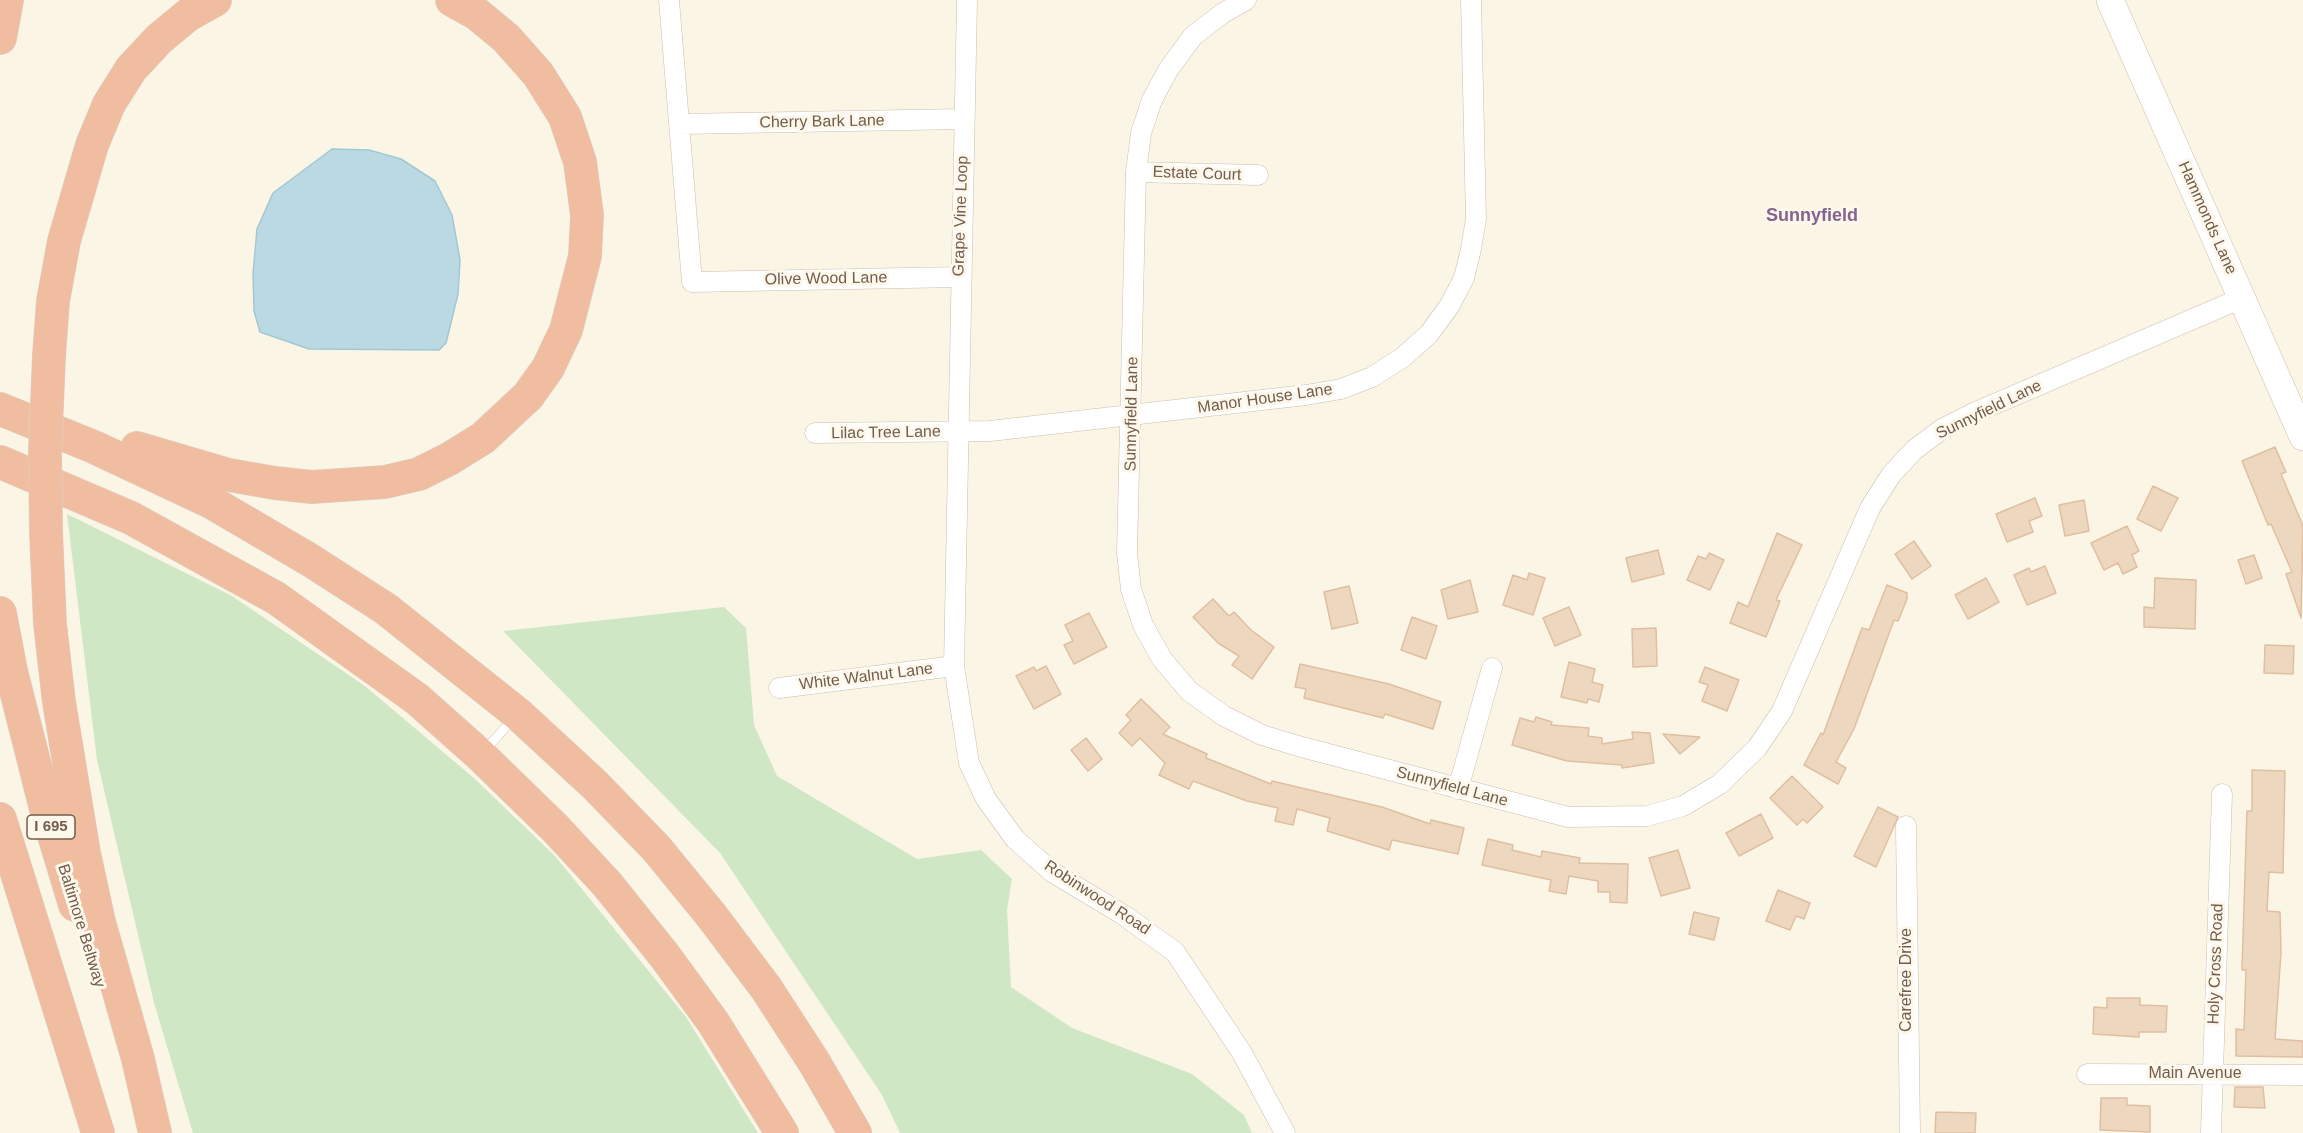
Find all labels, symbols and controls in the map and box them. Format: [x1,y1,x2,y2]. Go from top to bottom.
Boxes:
street label: Cherry Bark Lane [759,111,885,133]
street label: Grape Vine Loop [949,155,973,277]
street label: Hammonds Lane [2173,158,2241,278]
street label: Estate Court [1152,163,1242,185]
district label: Sunnyfield [1766,205,1858,227]
street label: Olive Wood Lane [765,268,887,290]
street label: Sunnyfield Lane [1121,356,1143,472]
street label: Sunnyfield Lane [1933,376,2045,444]
street label: Manor House Lane [1196,380,1334,418]
street label: Lilac Tree Lane [831,422,941,444]
street label: White Walnut Lane [798,659,934,695]
street label: Sunnyfield Lane [1394,763,1510,811]
road number: I 695 [27,815,75,839]
street label: Robinwood Road [1040,857,1154,939]
street label: Baltimore Beltway [53,862,109,990]
street label: Holy Cross Road [2204,903,2228,1025]
street label: Carefree Drive [1897,928,1917,1032]
street label: Main Avenue [2148,1064,2242,1084]

